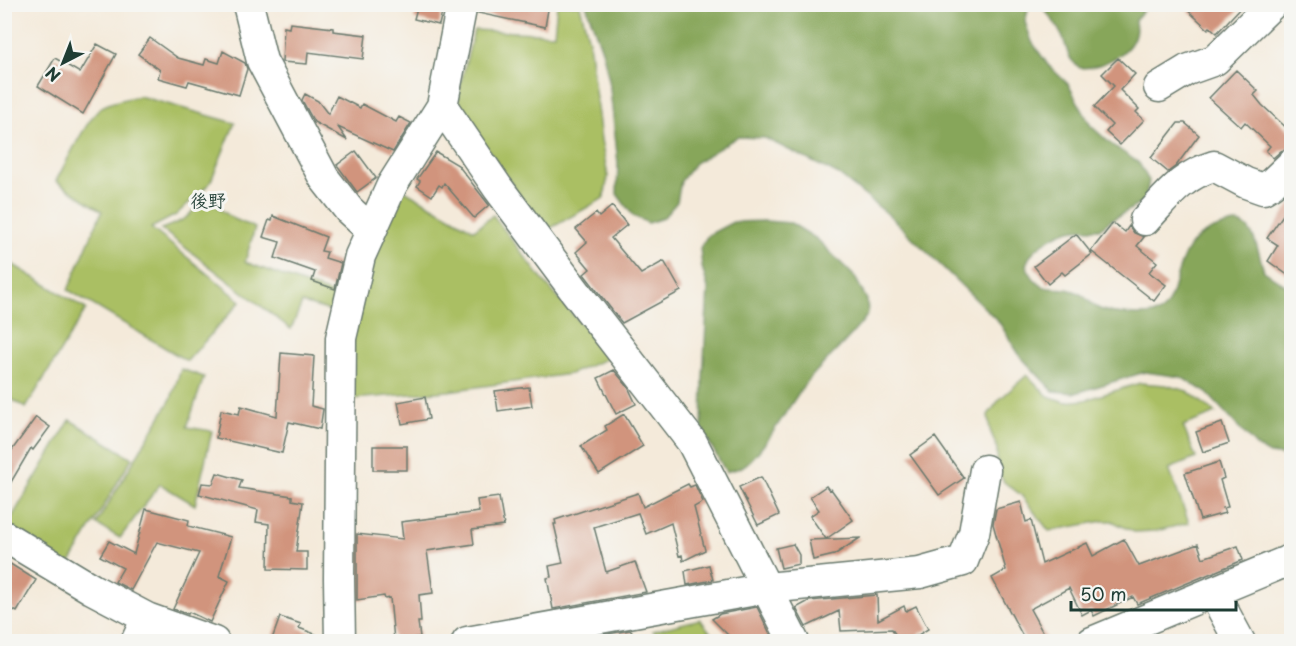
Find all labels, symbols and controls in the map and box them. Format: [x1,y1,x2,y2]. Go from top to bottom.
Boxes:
north arrow [33,33,93,93]
text: N [40,62,65,88]
district label: 後野 [190,186,226,213]
scale bar [1071,574,1236,612]
text: 50 m [1080,580,1127,607]

